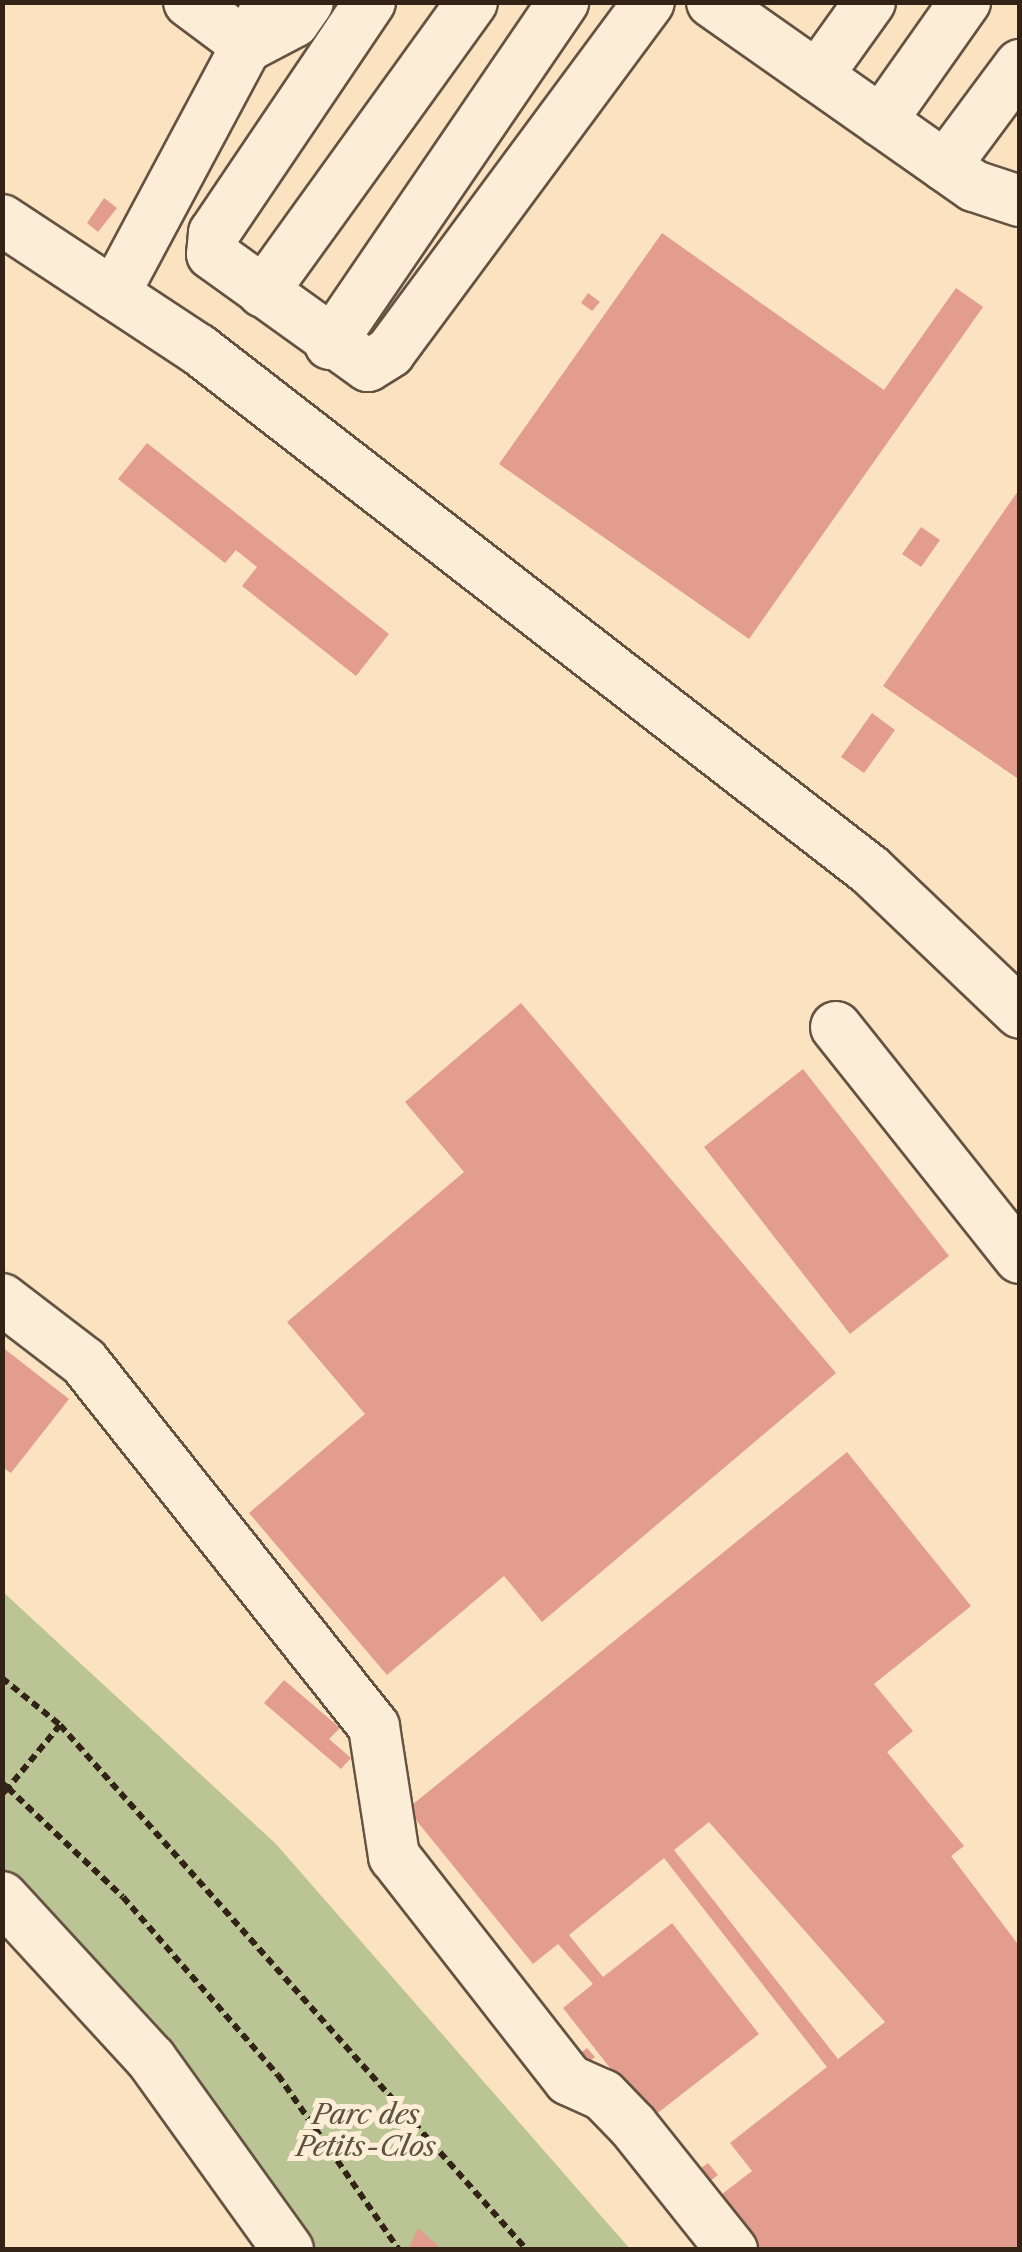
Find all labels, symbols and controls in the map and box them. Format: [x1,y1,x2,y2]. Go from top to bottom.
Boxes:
park label: Parc des Petits-Clos [296,2097,436,2163]

